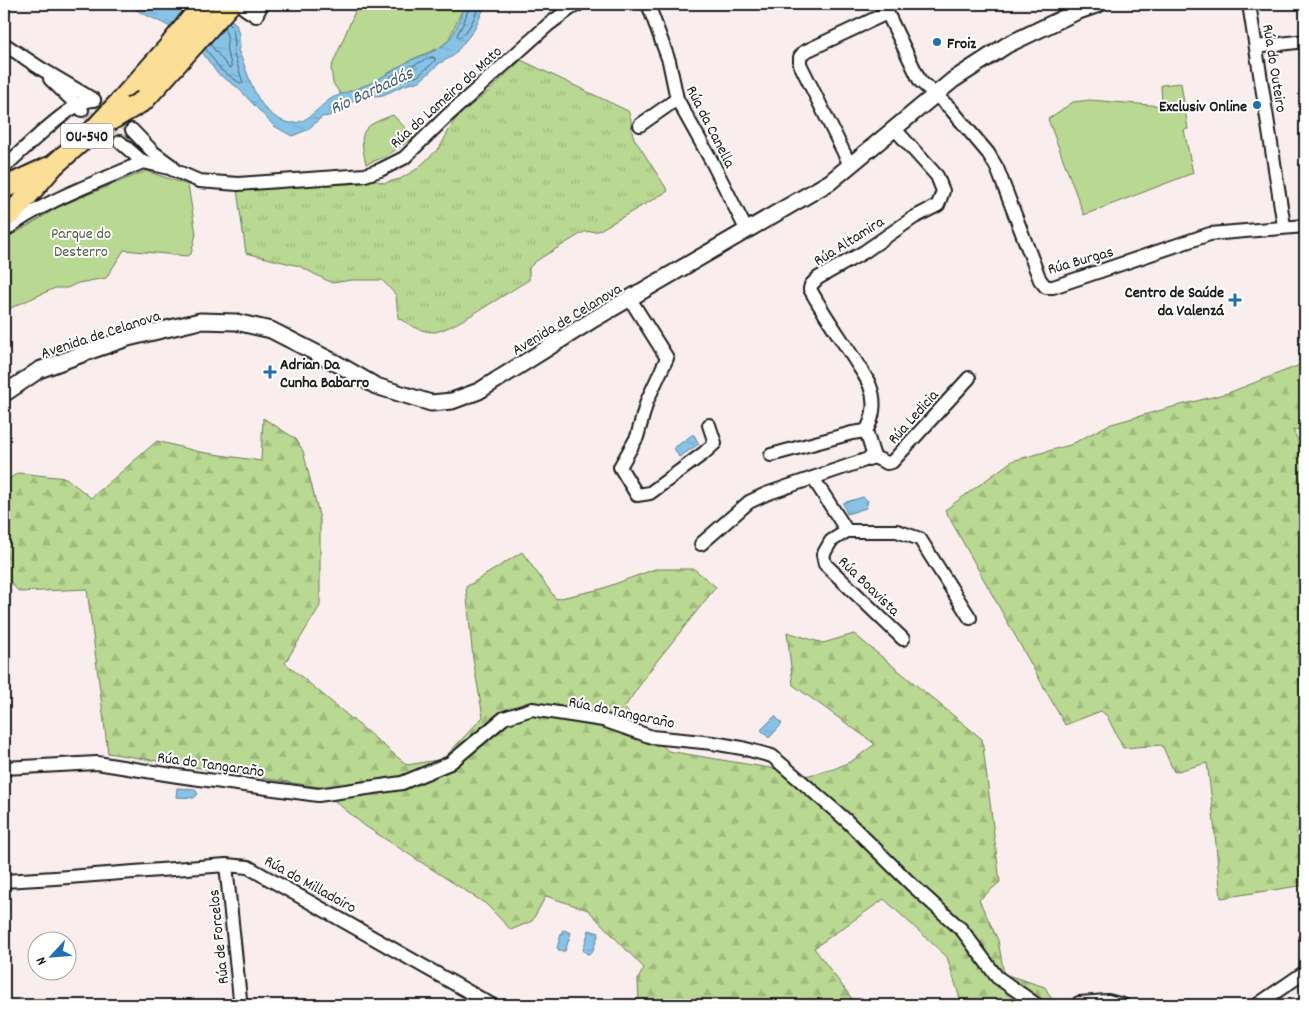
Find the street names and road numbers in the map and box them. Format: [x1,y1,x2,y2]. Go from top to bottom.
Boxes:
street label: Rúa do Outeiro [1255,23,1292,114]
street label: Rúa do Lameiro do Mato [385,41,508,155]
street label: Rúa da Canella [679,82,741,173]
road number: OU-540 [61,124,113,148]
street label: Rúa Altamira [810,211,889,273]
street label: Rúa Burgas [1045,241,1117,282]
street label: Avenida de Celanova [508,278,627,362]
street label: Avenida de Celanova [38,305,164,366]
street label: Rúa Ledicia [883,385,945,450]
street label: Rúa Boavista [832,551,905,622]
street label: Rúa do Tangaraño [566,691,677,736]
street label: Rúa do Tangaraño [156,747,266,784]
street label: Rúa do Milladoiro [260,850,360,920]
street label: Rúa de Forcelos [203,888,236,985]

